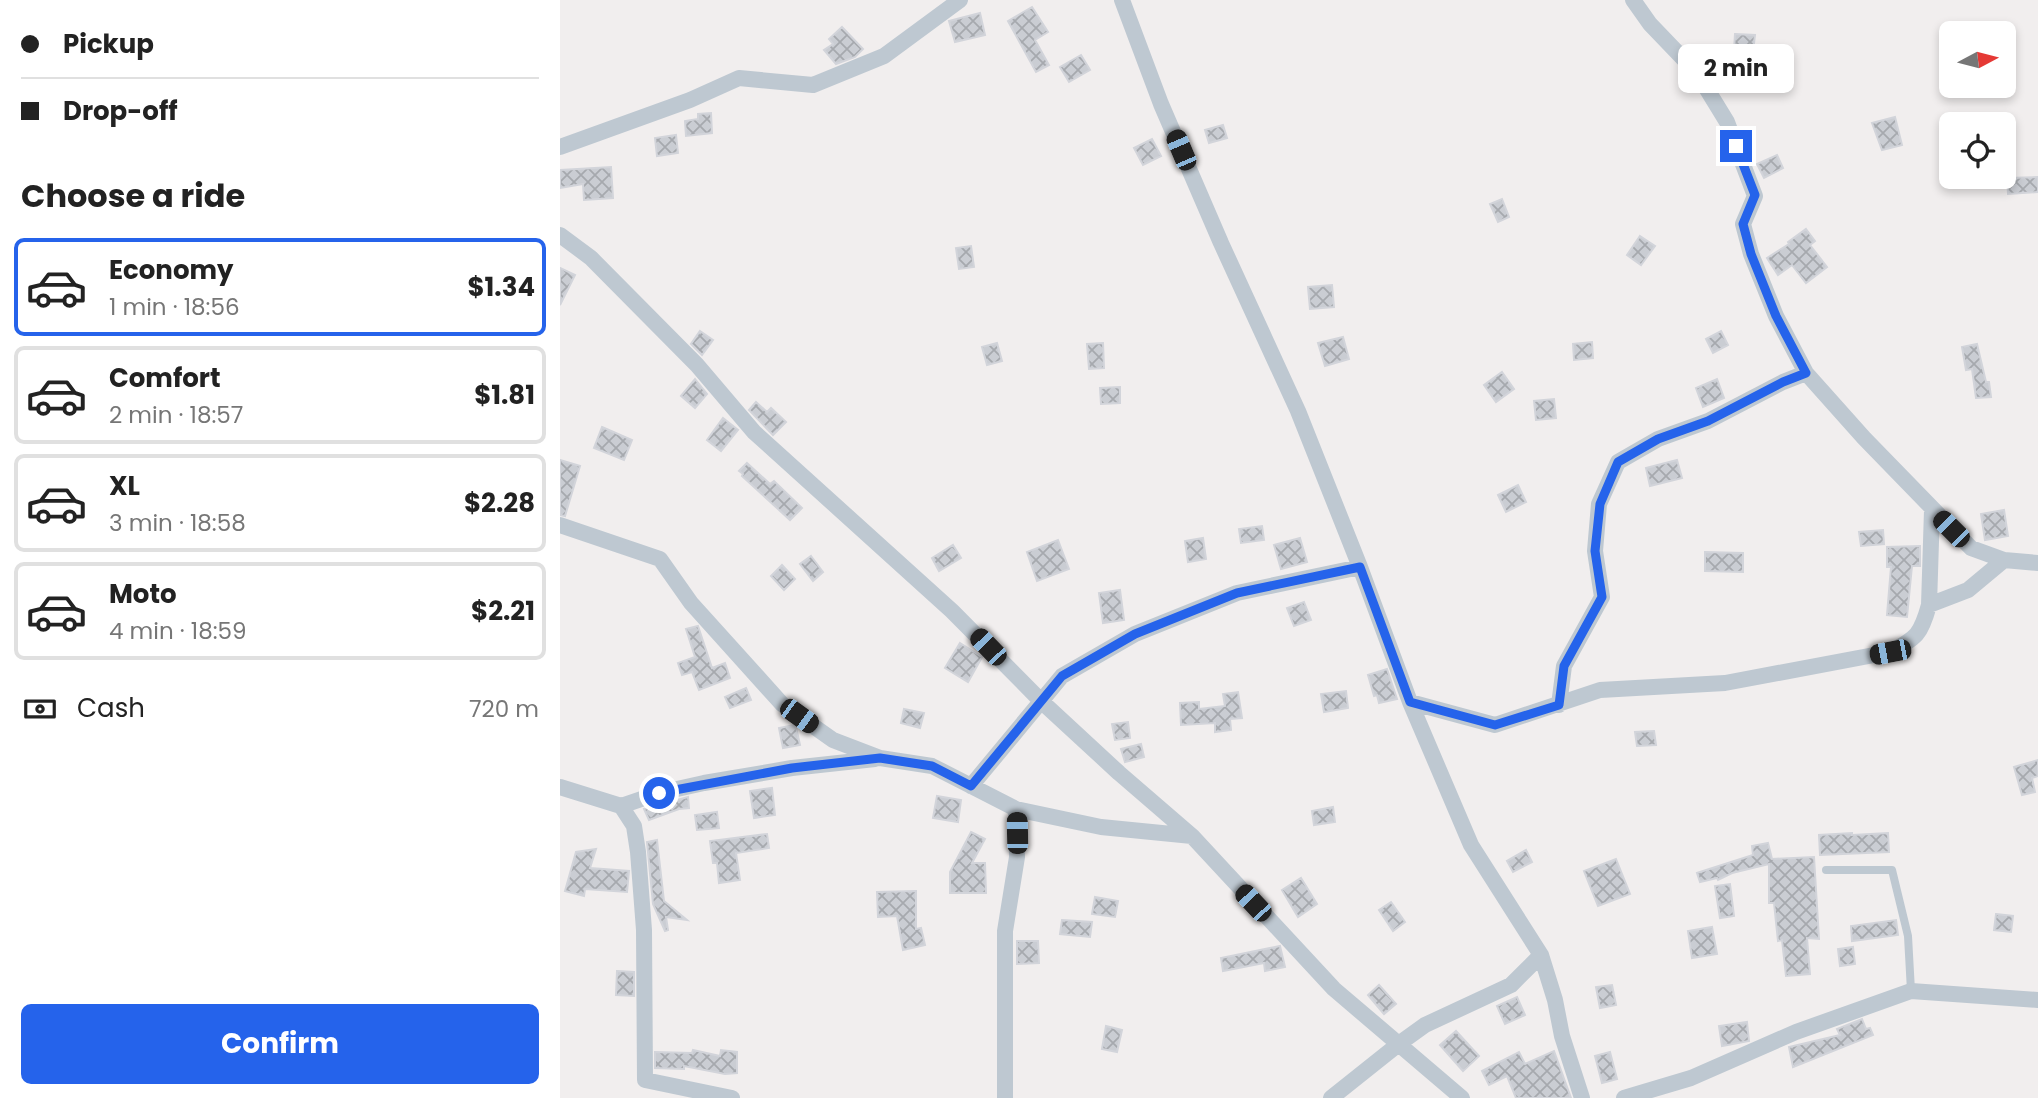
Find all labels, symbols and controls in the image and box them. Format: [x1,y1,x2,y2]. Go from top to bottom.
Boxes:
north arrow [1939,21,2016,98]
map controls [1939,21,2016,189]
text: Pickup [63,26,154,62]
callout: 2 min [1678,44,1794,94]
text: 2 min [1704,52,1768,84]
text: Drop-off [63,93,178,129]
button: locate [1939,112,2016,189]
car [1164,127,1199,173]
route end [1720,130,1752,162]
text: Choose a ride [21,173,245,218]
text: Economy [109,252,233,288]
icon: car [25,256,88,319]
text: $1.34 [467,269,535,305]
text: 1 min · 18:56 [109,291,240,323]
text: Comfort [109,360,221,396]
icon: car [25,364,88,427]
text: $1.81 [474,377,535,413]
text: 2 min · 18:57 [109,399,243,431]
text: XL [109,468,140,504]
icon: car [25,472,88,535]
text: $2.28 [464,485,535,521]
text: 3 min · 18:58 [109,507,246,539]
car [1929,507,1974,551]
text: Moto [109,576,177,612]
icon: car [25,580,88,643]
text: $2.21 [471,593,535,629]
text: 4 min · 18:59 [109,615,247,647]
car [966,625,1011,669]
car [1868,638,1913,666]
icon: cash [21,690,59,728]
text: Cash [77,690,145,726]
text: 720 m [469,693,539,725]
car [776,695,823,737]
route start [643,777,675,809]
car [1007,812,1028,854]
car [1231,880,1276,926]
button: Confirm [21,1004,539,1084]

